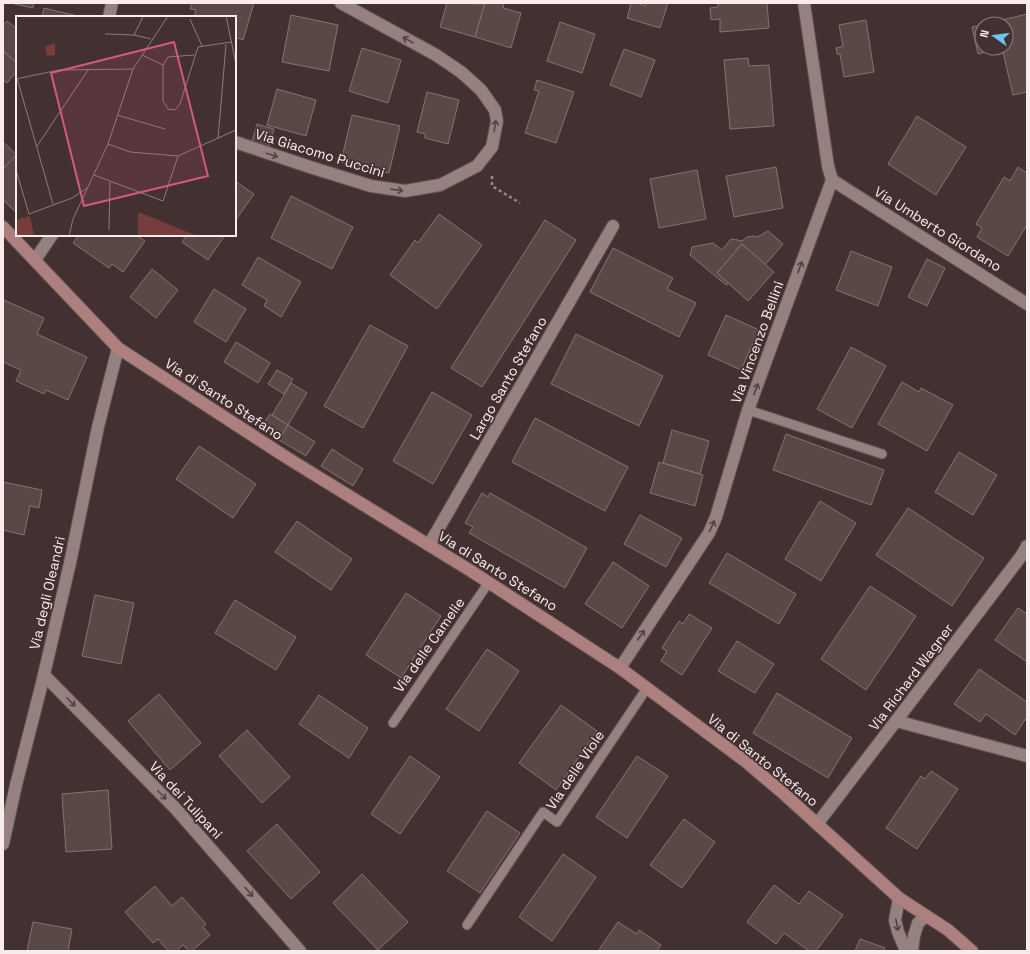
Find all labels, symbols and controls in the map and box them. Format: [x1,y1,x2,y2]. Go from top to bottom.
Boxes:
inset map [16,16,236,236]
north arrow [974,16,1014,56]
text: N [977,28,992,39]
one-way arrow [402,35,414,43]
one-way arrow [491,120,499,133]
street label: Via Giacomo Puccini [253,125,387,181]
one-way arrow [266,151,278,159]
street label: Via Umberto Giordano [871,182,1005,276]
one-way arrow [390,186,403,194]
one-way arrow [797,262,805,274]
street label: Via Vincenzo Bellini [727,279,787,405]
street label: Largo Santo Stefano [465,313,551,443]
street label: Via di Santo Stefano [161,354,287,444]
one-way arrow [753,383,760,396]
one-way arrow [709,521,716,533]
street label: Via di Santo Stefano [435,527,561,615]
street label: Via degli Oleandri [25,534,69,652]
street label: Via delle Camelie [389,594,469,696]
street label: Via Richard Wagner [865,620,957,734]
one-way arrow [637,630,645,641]
one-way arrow [66,698,76,707]
street label: Via di Santo Stefano [704,710,822,810]
street label: Via delle Viole [542,727,608,813]
street label: Via dei Tulipani [146,758,226,842]
one-way arrow [157,790,167,800]
one-way arrow [244,887,253,898]
one-way arrow [893,918,901,931]

